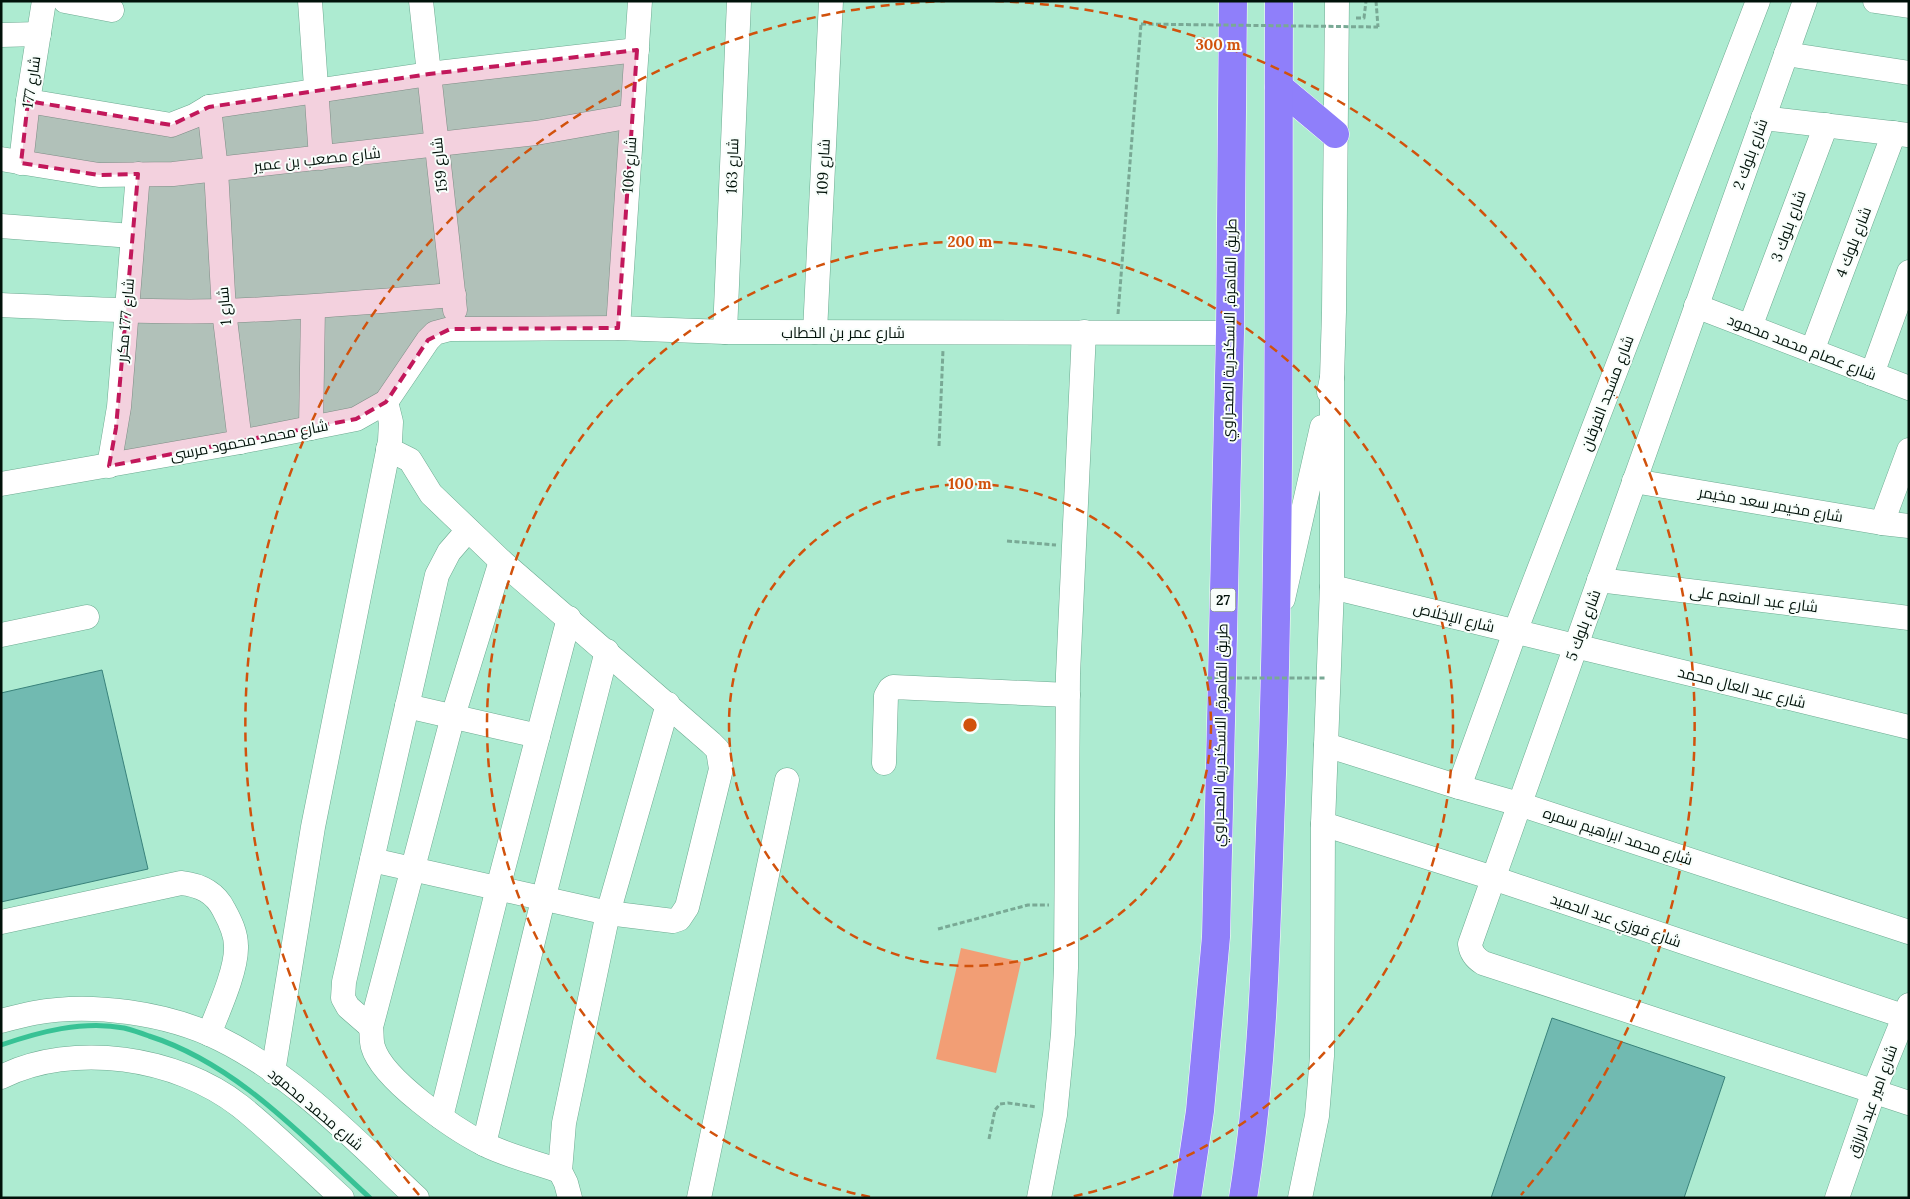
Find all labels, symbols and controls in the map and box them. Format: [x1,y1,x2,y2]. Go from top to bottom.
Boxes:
text: 300 m [1195,35,1241,54]
street label: شارع 177 [18,55,46,110]
street label: شارع بلوك 2 [1728,116,1773,193]
street label: شارع 159 [427,136,453,194]
street label: شارع 106 [618,136,642,194]
street label: شارع 163 [722,138,744,194]
street label: شارع 109 [812,138,836,196]
street label: شارع مصعب بن عمير [252,143,382,177]
street label: شارع بلوك 3 [1766,188,1812,265]
street label: شارع بلوك 4 [1831,204,1877,281]
street label: طريق القاهرة, الاسكندرية الصحراوي [1218,218,1243,442]
text: 200 m [948,232,993,251]
street label: شارع 177 مكرر [112,277,140,364]
street label: شارع 1 [213,286,237,326]
street label: شارع عصام محمد محمود [1724,310,1879,386]
street label: شارع عمر بن الخطاب [781,323,905,344]
street label: شارع مسجد الفرقان [1576,333,1640,454]
street label: شارع محمد محمود مرسى [168,415,330,467]
text: 100 m [949,474,992,493]
street label: شارع مخيمر سعد مخيمر [1696,482,1845,528]
street label: شارع عبد المنعم على [1689,582,1819,618]
street label: شارع بلوك 5 [1561,587,1606,664]
road number: 27 [1210,588,1236,612]
street label: شارع الإخلاص [1411,598,1497,638]
street label: طريق القاهرة, الاسكندرية الصحراوي [1209,623,1234,847]
street label: شارع عبد العال محمد [1676,662,1808,714]
centre of rings [961,716,979,734]
street label: شارع محمد ابراهيم سمره [1540,803,1695,871]
street label: شارع فوزي عبد الحميد [1547,889,1684,954]
street label: شارع امير عبد الرازق [1843,1042,1903,1161]
street label: شارع محمد محمود [263,1064,367,1156]

